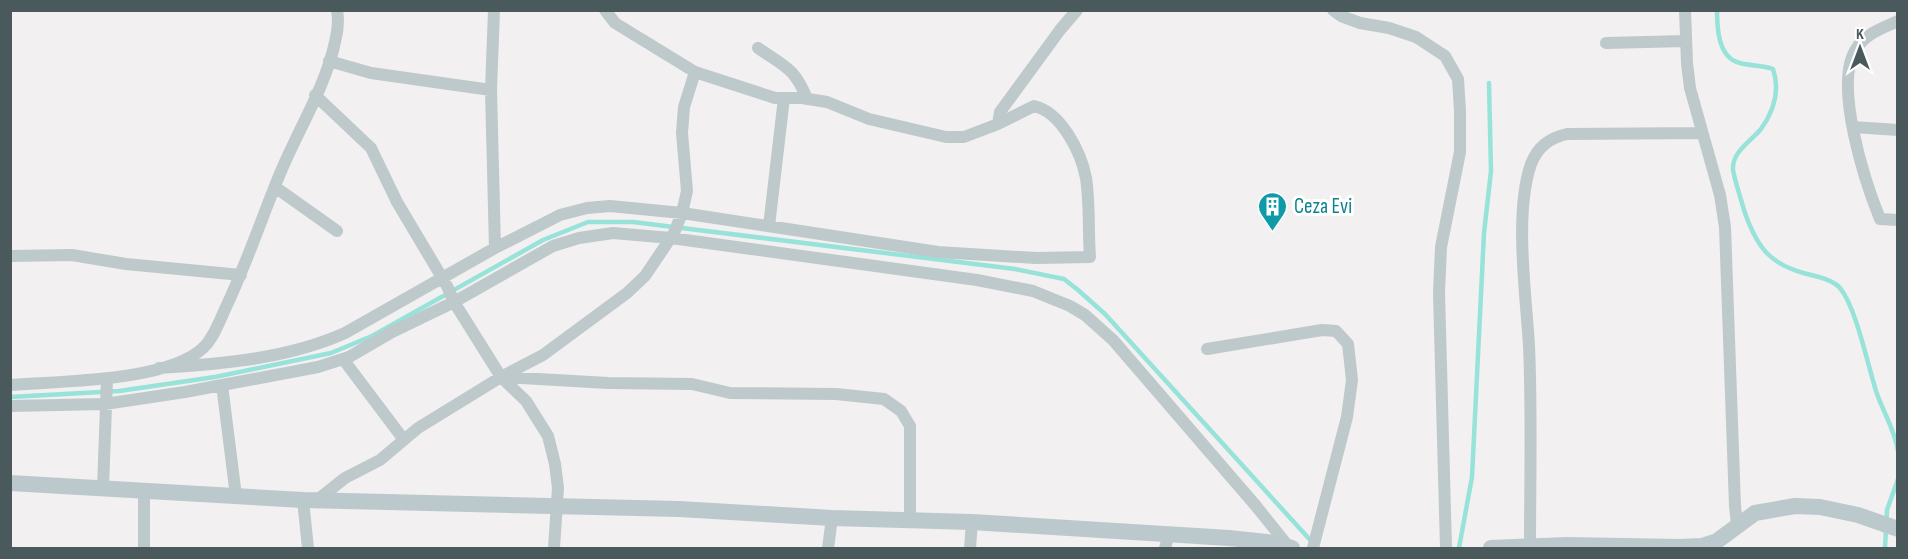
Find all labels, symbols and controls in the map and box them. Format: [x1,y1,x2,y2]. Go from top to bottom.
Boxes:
north arrow [1830,18,1890,78]
text: K [1856,25,1864,44]
building icon: Ceza Evi [1257,190,1289,232]
place label: Ceza Evi [1294,194,1352,219]

